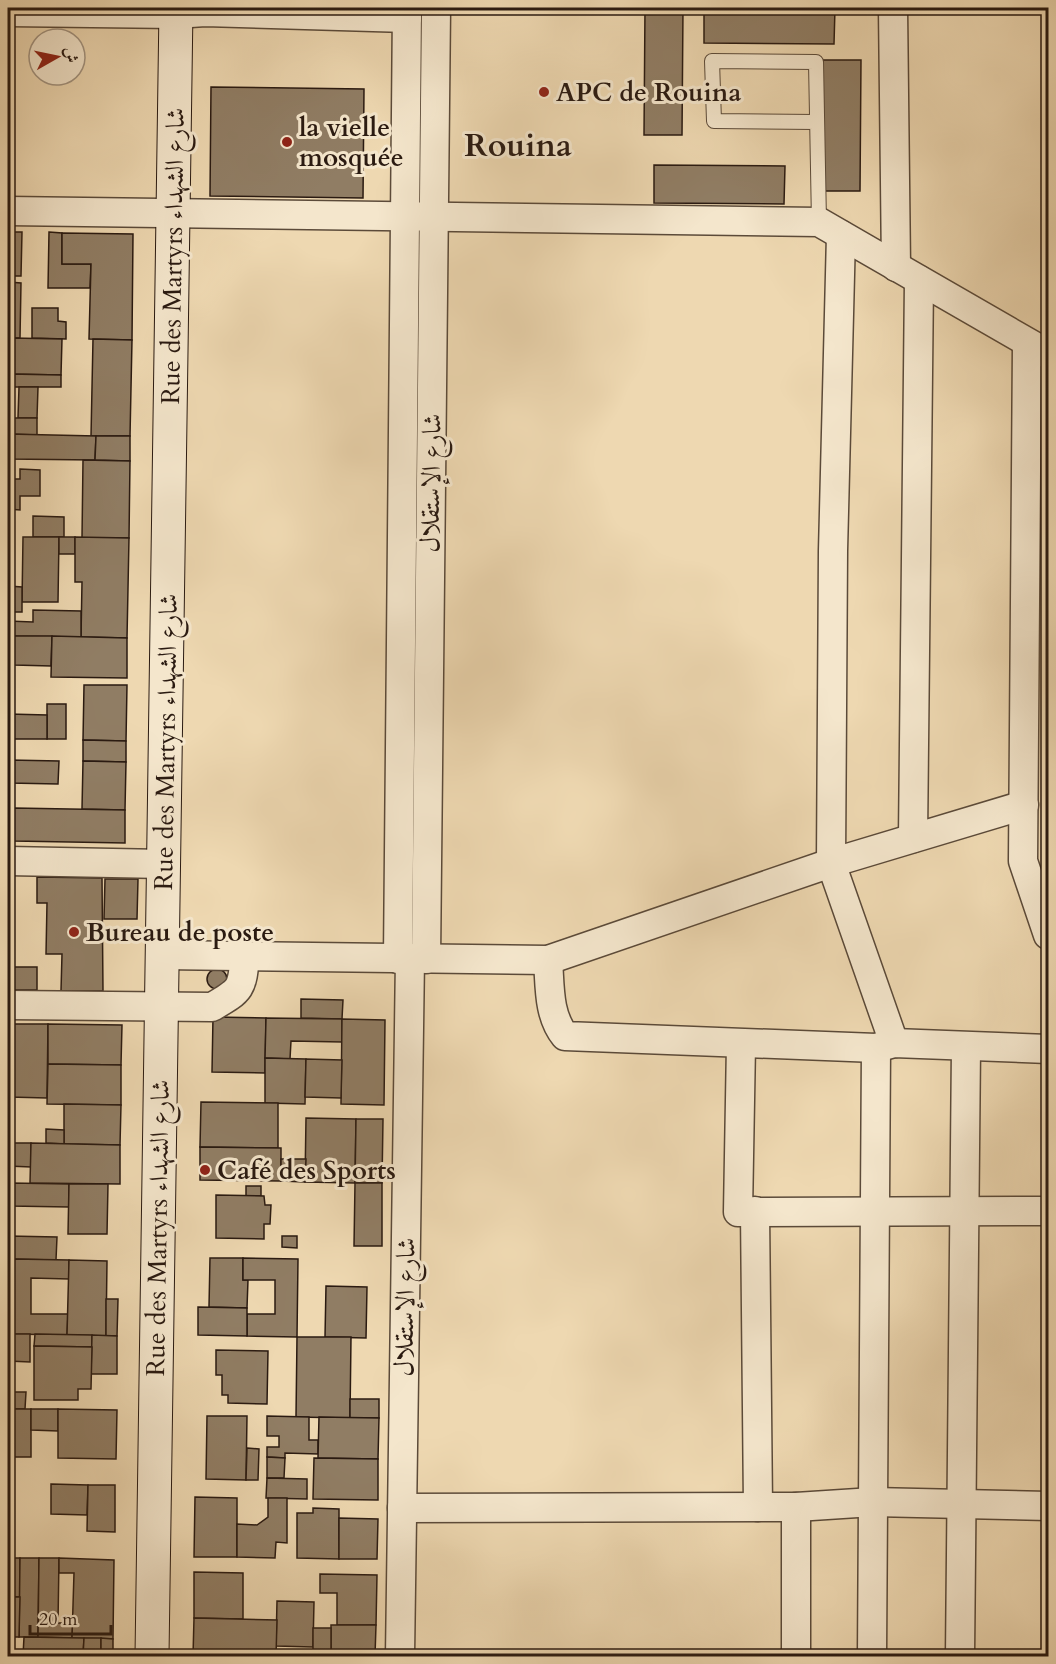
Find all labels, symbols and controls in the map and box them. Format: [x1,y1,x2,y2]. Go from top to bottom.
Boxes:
north arrow [27,27,87,87]
text: ش [59,45,83,64]
place label: APC de Rouina [556,75,741,110]
marker: APC de Rouina [537,85,551,99]
street label: Rue des Martyrs شارع الشهداء [153,107,197,405]
place label: la vielle mosquée [299,110,404,175]
district label: Rouina [464,124,572,168]
marker: la vielle mosquée [280,135,294,149]
street label: شارع الإستقلال [412,413,454,553]
street label: Rue des Martyrs شارع الشهداء [146,593,190,891]
place label: Bureau de poste [86,915,274,950]
marker: Bureau de poste [67,925,81,939]
street label: Rue des Martyrs شارع الشهداء [138,1079,182,1377]
place label: Café des Sports [217,1153,396,1188]
marker: Café des Sports [198,1163,212,1177]
street label: شارع الإستقلال [386,1237,428,1377]
scale bar [30,1598,111,1636]
text: 20 m [39,1607,78,1632]

